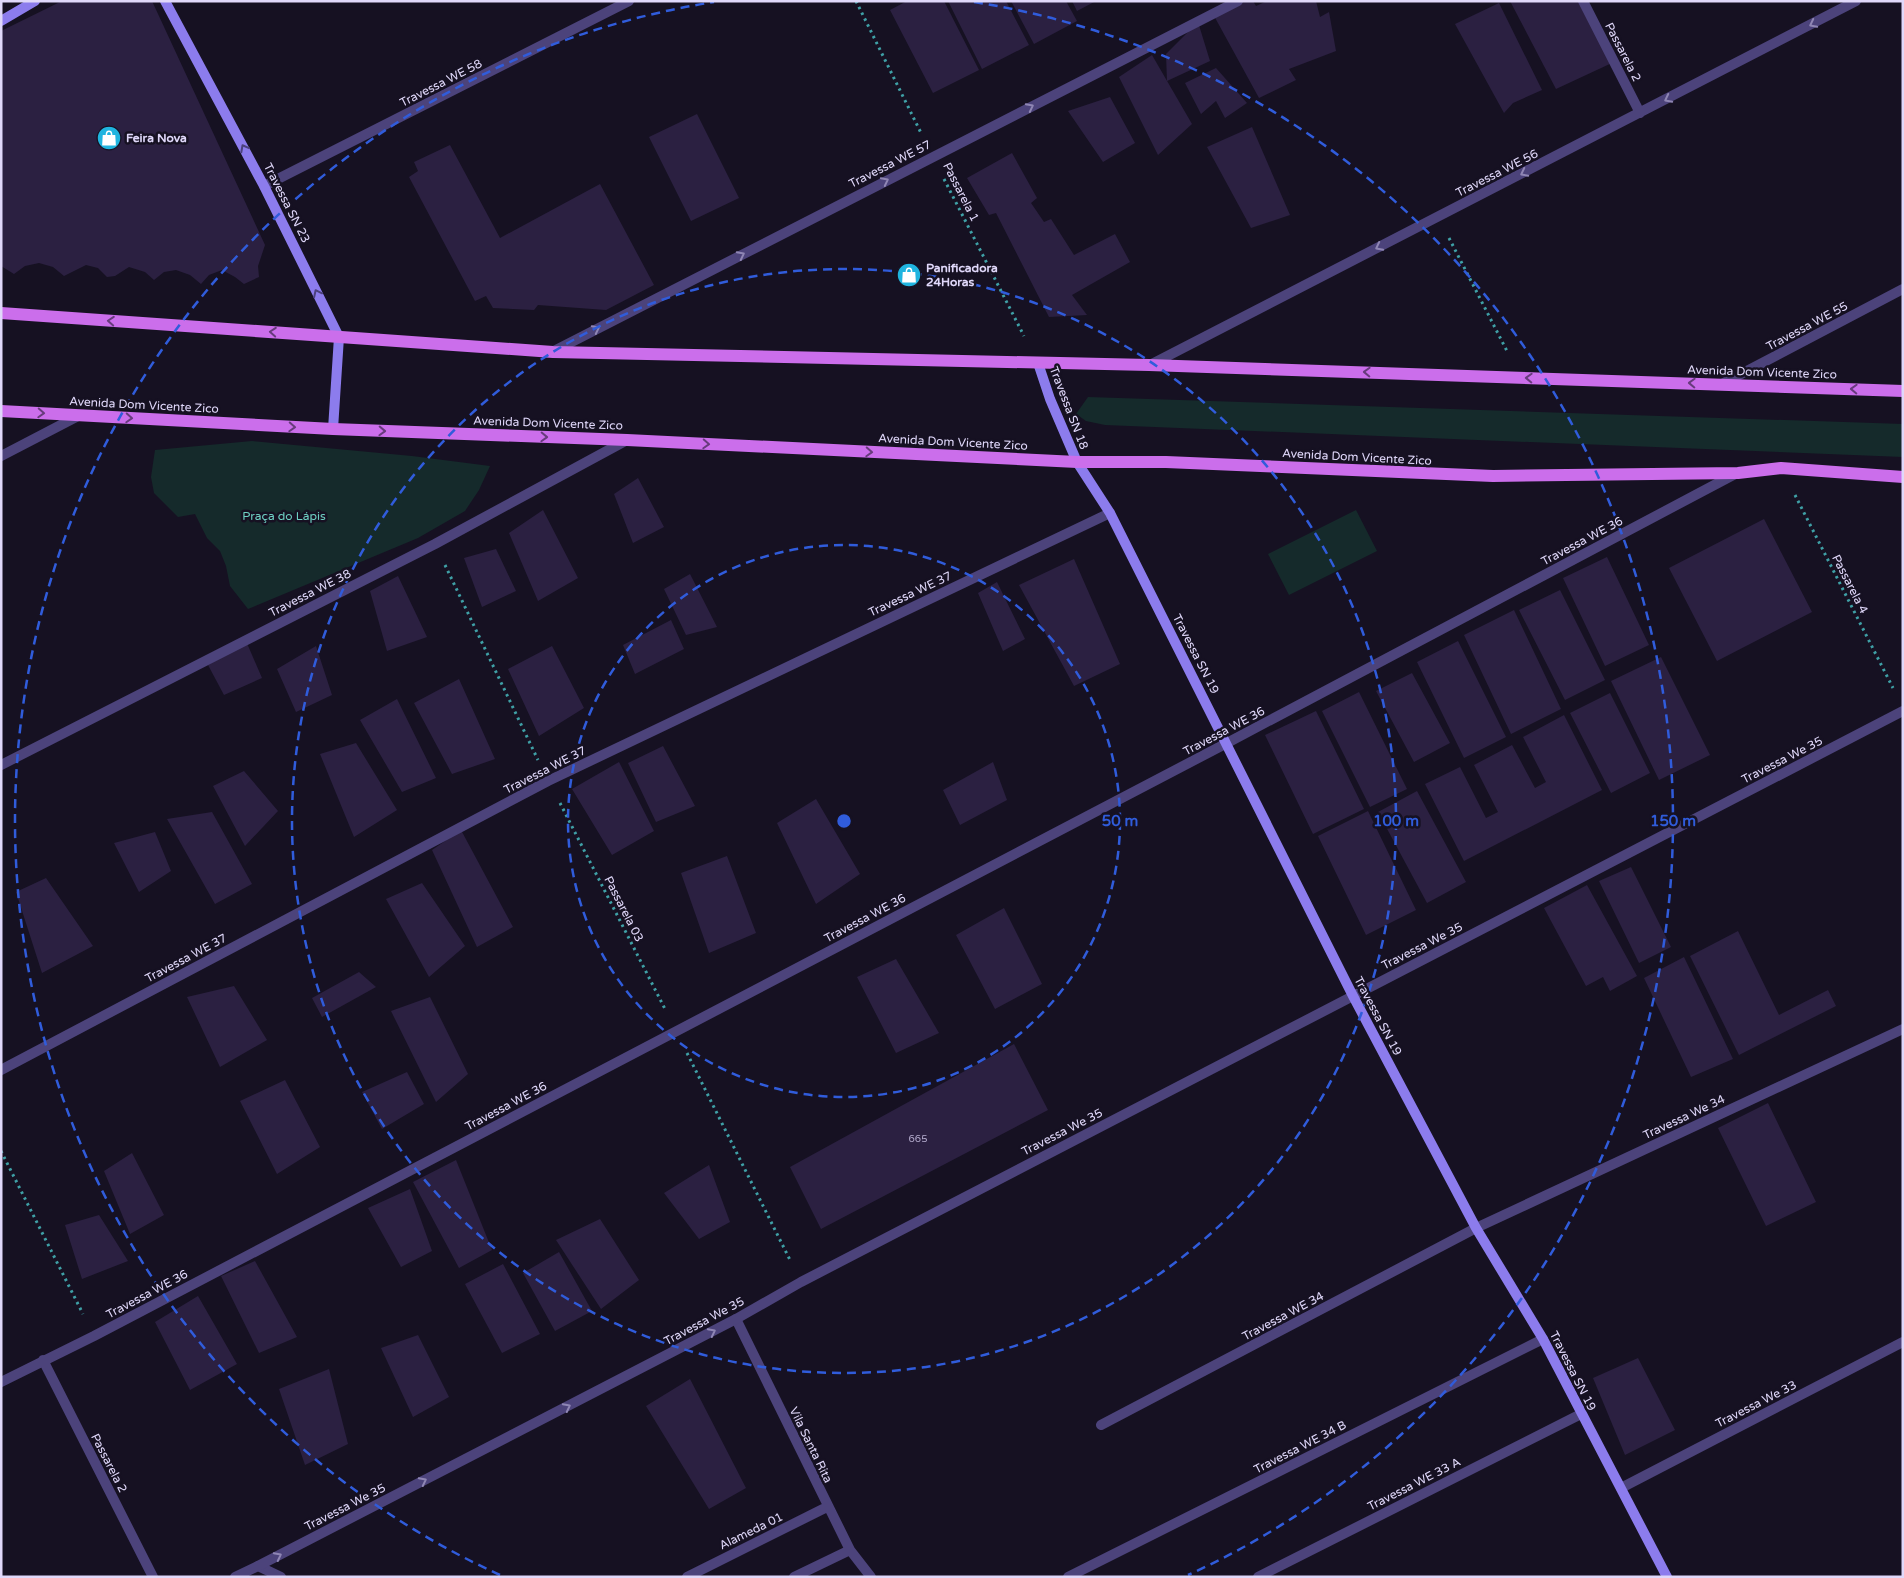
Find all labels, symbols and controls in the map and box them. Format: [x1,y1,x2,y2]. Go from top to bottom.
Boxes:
one-way arrow [1809,18,1818,28]
street label: Passarela 2 [1602,20,1644,84]
street label: Travessa WE 58 [398,56,484,110]
one-way arrow [1665,93,1674,103]
one-way arrow [1025,103,1034,113]
shop icon: Feira Nova [96,125,122,151]
place label: Feira Nova [126,131,187,145]
street label: Travessa WE 57 [847,137,933,191]
one-way arrow [240,144,250,153]
street label: Travessa WE 56 [1454,146,1540,200]
street label: Passarela 1 [940,160,982,224]
street label: Travessa SN 23 [261,161,313,245]
one-way arrow [1520,167,1529,177]
one-way arrow [880,177,889,187]
one-way arrow [1376,241,1385,251]
one-way arrow [736,251,745,261]
place label: Panificadora 24Horas [926,261,998,289]
shop icon: Panificadora 24Horas [896,262,922,288]
one-way arrow [313,289,324,298]
street label: Travessa WE 55 [1764,299,1850,353]
one-way arrow [107,315,115,326]
one-way arrow [591,325,600,335]
one-way arrow [269,327,277,338]
street label: Avenida Dom Vicente Zico [1687,362,1837,382]
street label: Travessa SN 18 [1047,365,1091,451]
one-way arrow [1363,367,1371,378]
one-way arrow [1525,372,1533,383]
one-way arrow [1687,377,1695,388]
one-way arrow [1850,384,1858,394]
street label: Avenida Dom Vicente Zico [69,394,219,416]
one-way arrow [38,408,45,418]
one-way arrow [126,412,134,423]
street label: Avenida Dom Vicente Zico [473,413,623,433]
one-way arrow [288,421,296,432]
one-way arrow [378,426,386,436]
street label: Avenida Dom Vicente Zico [878,431,1028,453]
one-way arrow [540,432,548,442]
one-way arrow [703,439,711,449]
one-way arrow [865,446,873,457]
street label: Avenida Dom Vicente Zico [1282,446,1432,468]
park label: Praça do Lápis [242,509,326,523]
street label: Travessa WE 36 [1539,514,1625,568]
street label: Passarela 4 [1829,552,1871,616]
street label: Travessa WE 38 [267,566,353,620]
street label: Travessa WE 37 [866,569,954,619]
street label: Travessa SN 19 [1170,612,1222,696]
street label: Travessa WE 36 [1181,704,1267,758]
street label: Travessa We 35 [1739,734,1825,786]
street label: Travessa WE 37 [502,743,588,797]
centre of rings [835,812,853,830]
text: 50 m [1102,812,1138,830]
text: 100 m [1373,812,1419,830]
text: 150 m [1650,812,1696,830]
street label: Passarela 03 [601,874,647,944]
street label: Travessa WE 36 [822,891,908,945]
street label: Travessa We 35 [1379,920,1465,972]
street label: Travessa WE 37 [143,931,229,985]
street label: Travessa SN 19 [1351,974,1405,1058]
street label: Travessa WE 36 [463,1079,549,1133]
street label: Travessa We 34 [1641,1092,1728,1142]
street label: Travessa We 35 [1019,1106,1105,1158]
house number: 665 [909,1133,927,1145]
street label: Travessa WE 36 [104,1267,190,1321]
street label: Travessa WE 34 [1240,1288,1327,1343]
street label: Travessa We 35 [661,1294,747,1348]
one-way arrow [706,1328,715,1338]
street label: Travessa SN 19 [1547,1329,1599,1413]
street label: Travessa We 33 [1713,1378,1799,1430]
one-way arrow [562,1403,571,1413]
street label: Vila Santa Rita [787,1405,835,1485]
street label: Travessa WE 34 B [1252,1418,1348,1476]
street label: Passarela 2 [88,1431,130,1495]
street label: Travessa WE 33 A [1365,1455,1463,1513]
one-way arrow [418,1477,427,1487]
street label: Travessa We 35 [302,1481,388,1533]
street label: Alameda 01 [717,1510,785,1552]
one-way arrow [273,1552,282,1562]

